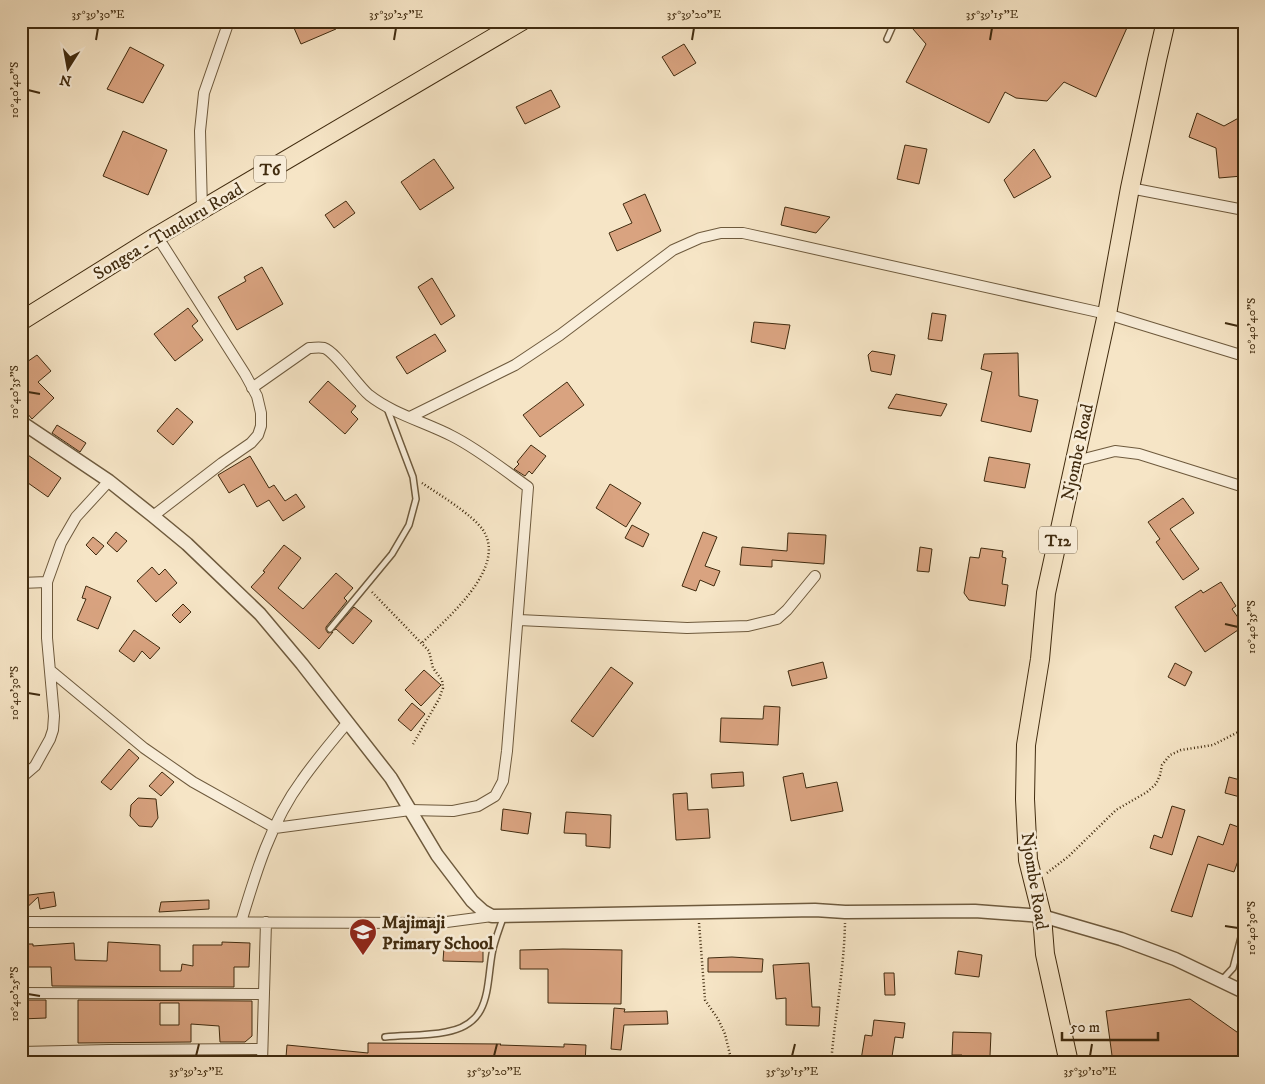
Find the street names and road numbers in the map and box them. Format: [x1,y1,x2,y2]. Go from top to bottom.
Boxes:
road number: T6 [254,156,286,182]
street label: Songea - Tunduru Road [90,178,247,285]
street label: Njombe Road [1057,402,1099,503]
road number: T12 [1039,526,1077,554]
street label: Njombe Road [1015,831,1053,931]

